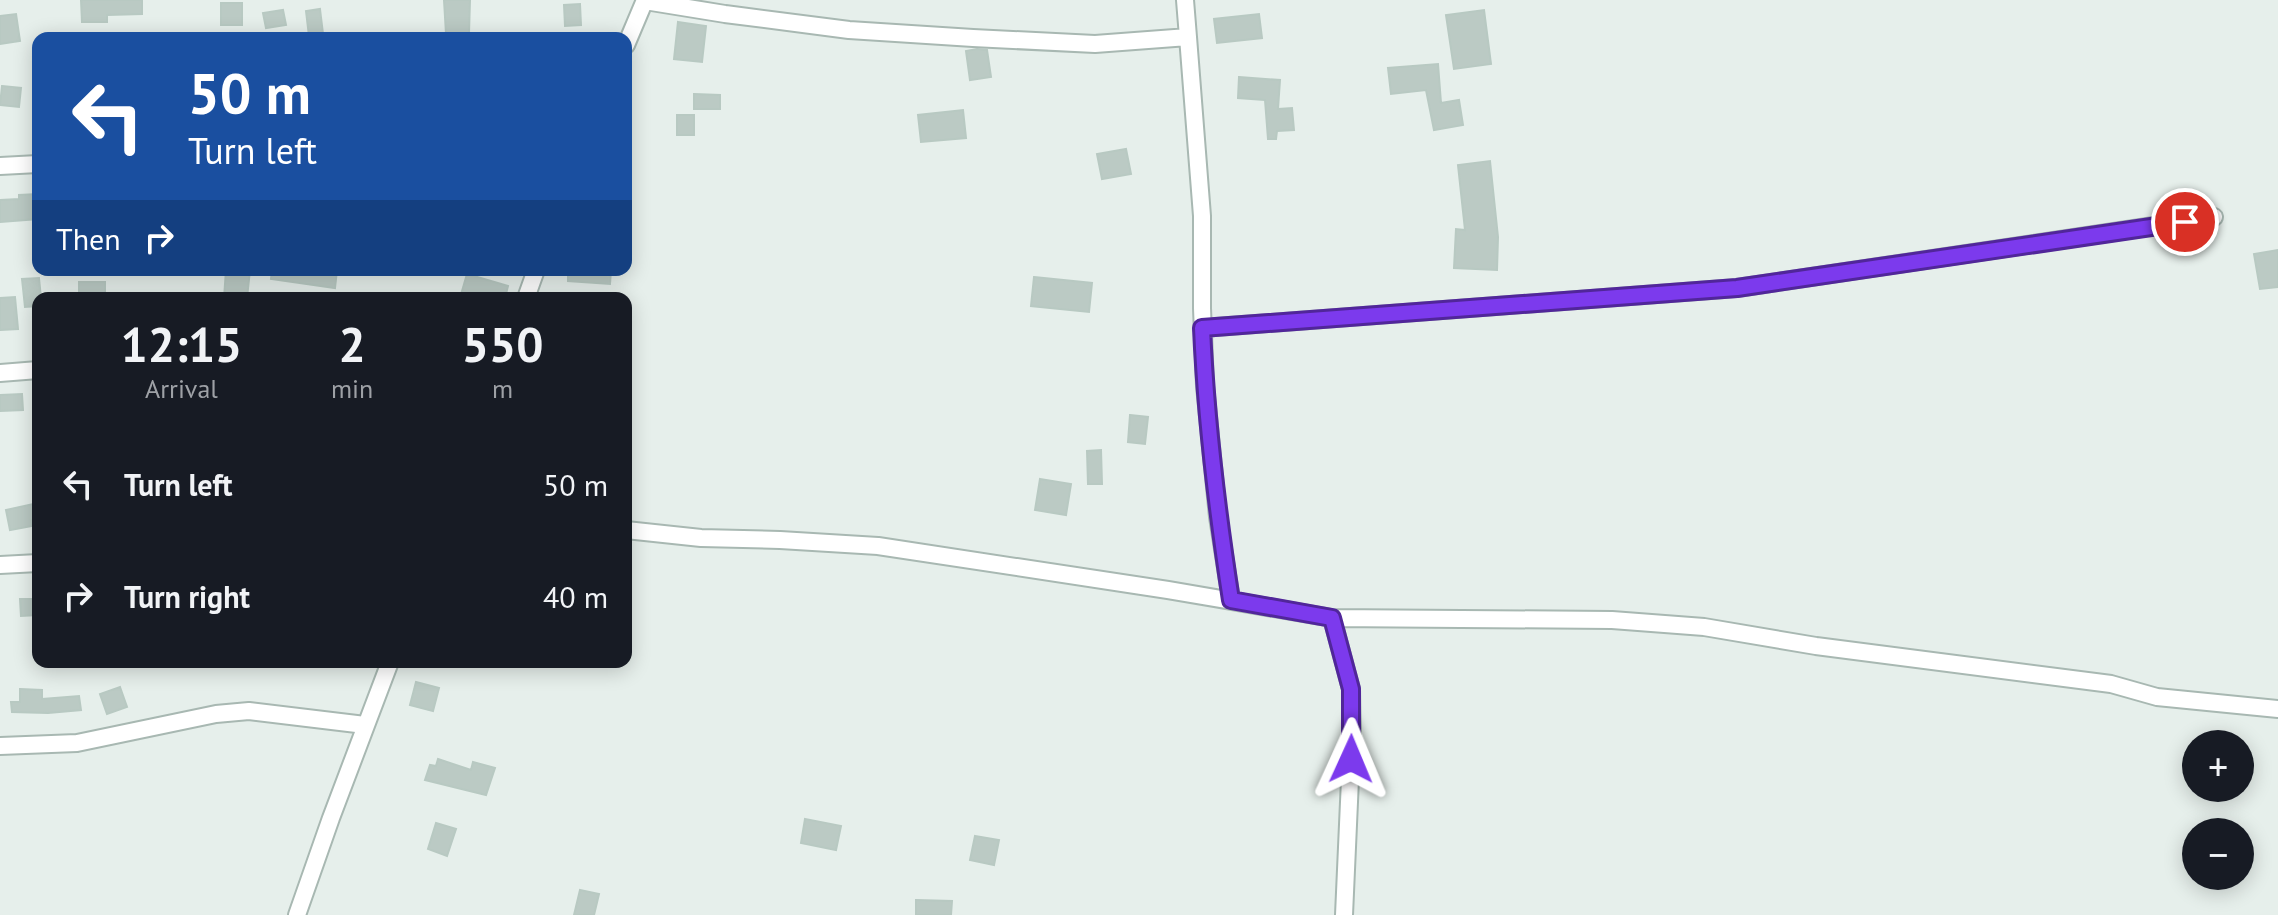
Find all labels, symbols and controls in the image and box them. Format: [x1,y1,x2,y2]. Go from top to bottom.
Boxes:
text: 50 m [188,57,311,129]
icon: left [56,64,160,168]
text: Turn left [188,127,317,174]
pin [2151,188,2219,256]
icon: arrive [2163,200,2207,244]
icon: right [137,216,181,260]
text: Then [56,219,121,258]
text: 12:15 [121,313,242,375]
text: 2 [338,313,366,375]
text: 550 [462,313,543,375]
text: Arrival [145,372,218,405]
text: min [331,372,373,405]
text: m [492,372,513,405]
icon: left [56,462,100,506]
text: Turn left [124,465,232,504]
text: 50 m [543,465,608,504]
icon: right [56,574,100,618]
text: Turn right [124,577,250,616]
text: 40 m [543,577,608,616]
position arrow [1309,717,1393,801]
map controls [2182,730,2254,890]
button: + [2182,730,2254,802]
button: − [2182,818,2254,890]

